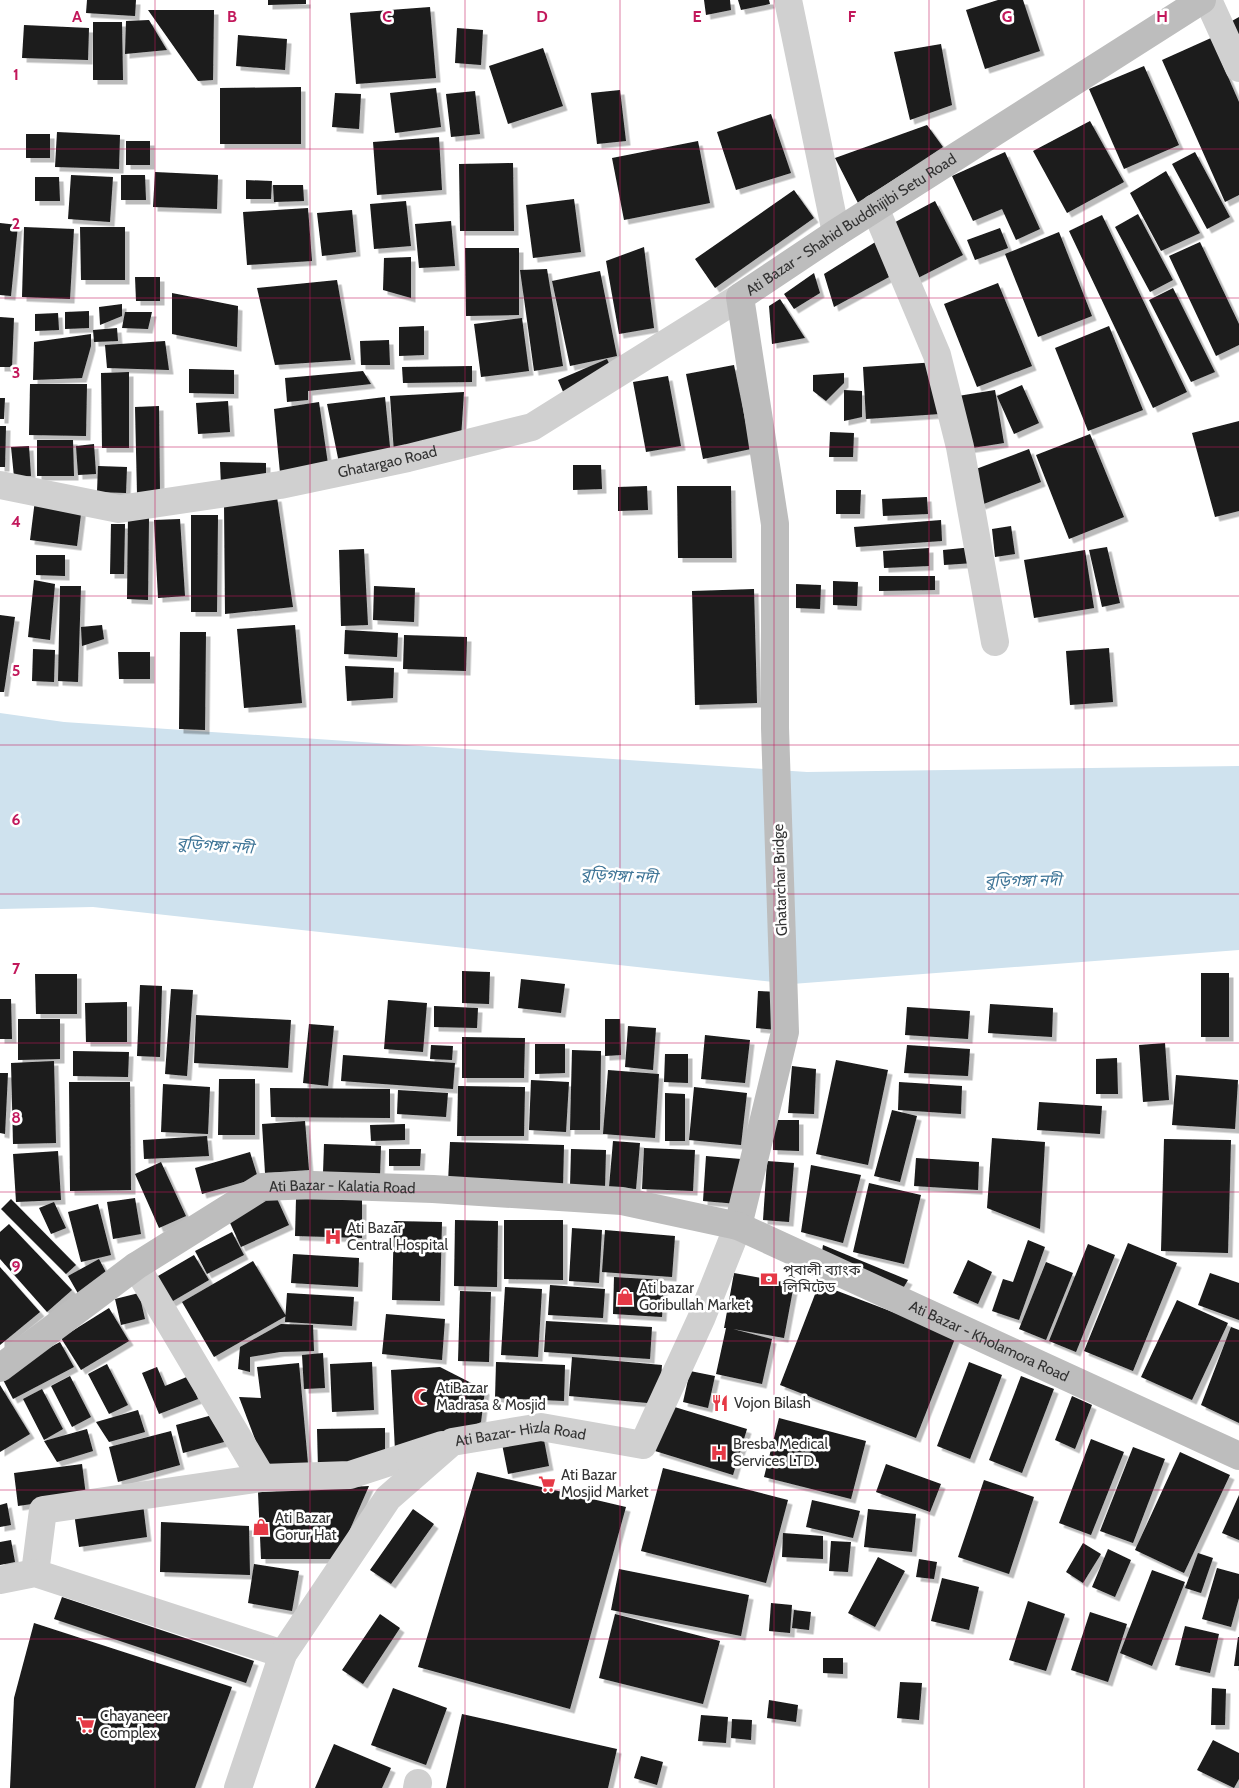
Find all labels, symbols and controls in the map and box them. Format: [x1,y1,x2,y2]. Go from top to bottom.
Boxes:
text: A [72,7,82,26]
text: B [227,7,237,26]
text: C [382,7,392,26]
text: D [536,7,548,26]
text: E [692,7,702,26]
text: F [848,7,857,26]
text: G [1002,7,1012,26]
text: H [1156,7,1168,26]
text: 1 [13,65,19,84]
street label: Ati Bazar - Shahid Buddhijibi Setu Road [742,150,960,300]
text: 2 [12,214,20,233]
text: 3 [12,363,20,382]
street label: Ghatargao Road [336,442,439,482]
text: 4 [11,512,21,531]
text: 5 [12,661,20,680]
text: 6 [12,810,21,829]
street label: Ghatarchar Bridge [769,823,791,937]
water label: বুড়িগঙ্গা নদী [176,833,257,858]
water label: বুড়িগঙ্গা নদী [580,864,661,887]
water label: বুড়িগঙ্গা নদী [984,870,1064,891]
text: 7 [12,959,21,978]
text: 8 [11,1108,21,1127]
street label: Ati Bazar - Kalatia Road [269,1176,416,1197]
place label: Ati Bazar Central Hospital [347,1219,448,1254]
hospital icon: Ati Bazar Central Hospital [323,1227,343,1247]
text: 9 [12,1257,21,1276]
place label: পূবালী ব্যাংক লিমিটেড [782,1261,862,1296]
bank icon: পূবালী ব্যাংক লিমিটেড [759,1269,779,1289]
place label: Ati bazar Goribullah Market [639,1279,750,1314]
shop icon: Ati bazar Goribullah Market [615,1287,635,1307]
street label: Ati Bazar - Kholamora Road [906,1297,1072,1386]
place label: AtiBazar Madrasa & Mosjid [436,1379,546,1414]
mosque icon: AtiBazar Madrasa & Mosjid [412,1387,432,1407]
restaurant icon: Vojon Bilash [710,1393,730,1413]
place label: Vojon Bilash [734,1394,811,1412]
street label: Ati Bazar- Hizla Road [454,1418,587,1450]
place label: Bresba Medical Services LTD. [733,1435,828,1470]
hospital icon: Bresba Medical Services LTD. [709,1443,729,1463]
place label: Ati Bazar Mosjid Market [561,1466,649,1501]
supermarket icon: Ati Bazar Mosjid Market [537,1474,557,1494]
place label: Ati Bazar Gorur Hat [275,1509,337,1544]
shop icon: Ati Bazar Gorur Hat [251,1517,271,1537]
place label: Chayaneer Complex [100,1707,168,1742]
supermarket icon: Chayaneer Complex [76,1715,96,1735]

